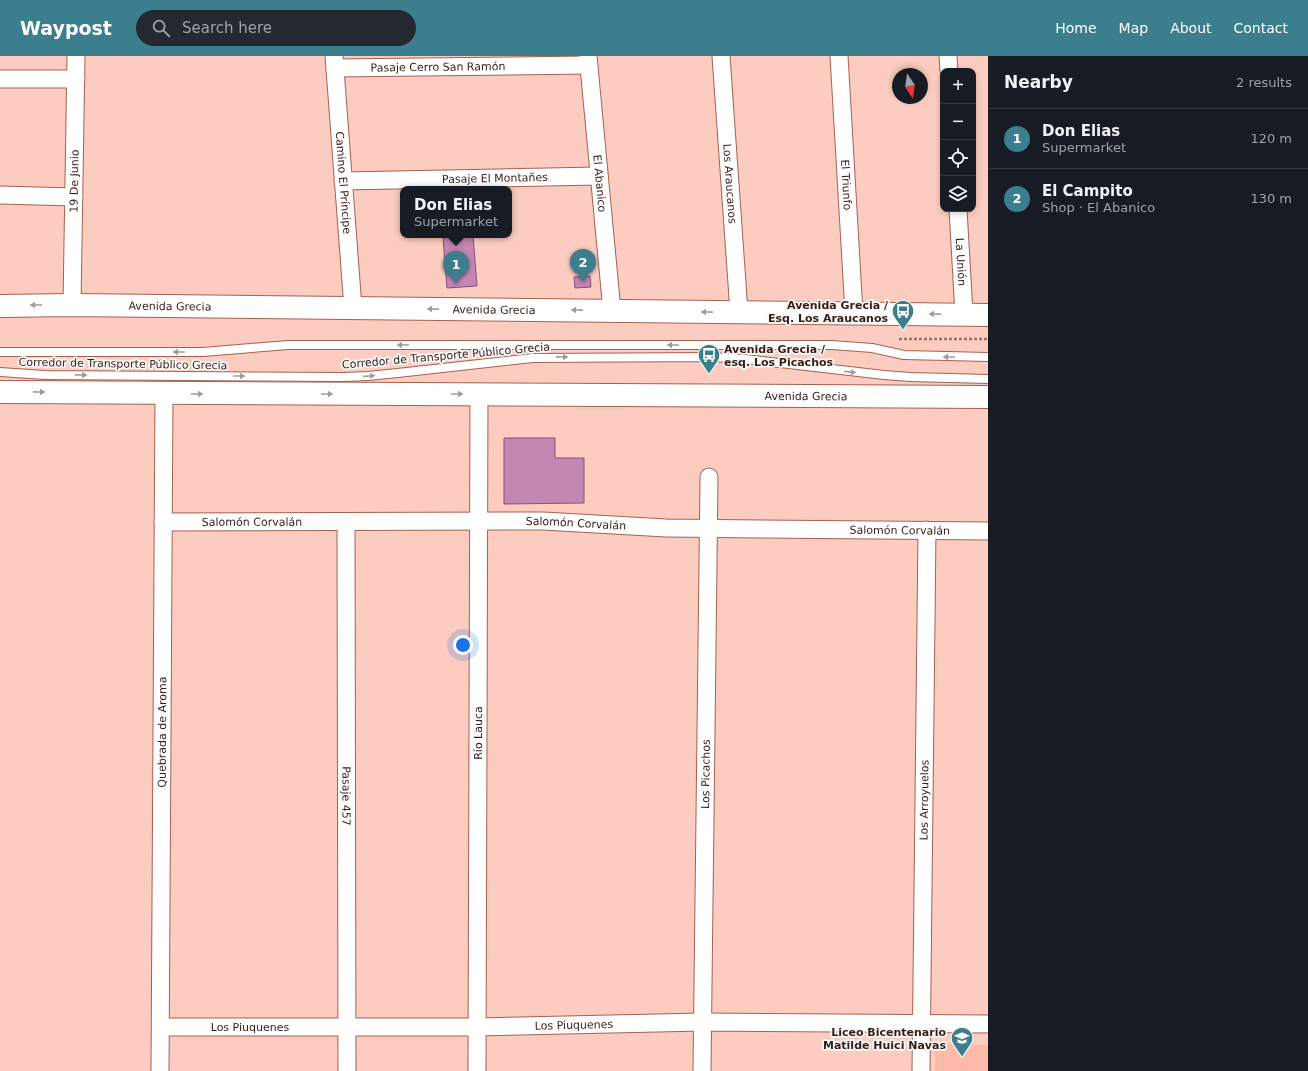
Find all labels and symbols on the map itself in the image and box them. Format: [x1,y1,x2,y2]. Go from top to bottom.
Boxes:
street label: Pasaje Cerro San Ramón [370,59,506,74]
north arrow [892,68,928,104]
street label: Camino El Príncipe [333,131,354,235]
street label: Los Araucanos [721,143,739,224]
street label: 19 De Junio [67,149,81,213]
street label: El Abanico [591,154,609,213]
street label: El Triunfo [839,159,855,211]
street label: Pasaje El Montañes [442,170,548,186]
street label: La Unión [953,237,969,286]
pin: 2 [570,249,596,282]
pin: 1 [443,251,469,284]
bus stop icon: Avenida Grecia / Esq. Los Araucanos [890,298,916,331]
street label: Avenida Grecia [128,299,212,313]
place label: Avenida Grecia / Esq. Los Araucanos [768,299,889,325]
one-way arrow [29,302,42,308]
street label: Avenida Grecia [452,303,536,317]
one-way arrow [426,306,439,312]
one-way arrow [570,307,583,313]
one-way arrow [700,309,713,315]
one-way arrow [928,311,941,317]
street label: Corredor de Transporte Público Grecia [341,340,551,372]
one-way arrow [397,341,409,348]
one-way arrow [666,342,679,348]
bus stop icon: Avenida Grecia / esq. Los Picachos [696,342,722,375]
place label: Avenida Grecia / esq. Los Picachos [724,343,834,369]
one-way arrow [172,349,185,355]
one-way arrow [556,354,569,360]
one-way arrow [942,354,955,360]
street label: Corredor de Transporte Público Grecia [18,356,228,372]
one-way arrow [844,369,856,375]
one-way arrow [75,372,87,379]
one-way arrow [363,372,375,379]
one-way arrow [233,373,246,379]
one-way arrow [33,389,46,395]
street label: Avenida Grecia [764,389,847,403]
one-way arrow [191,391,204,397]
one-way arrow [321,391,334,397]
one-way arrow [451,391,464,397]
street label: Salomón Corvalán [526,514,626,532]
street label: Salomón Corvalán [202,515,302,528]
street label: Salomón Corvalán [849,523,950,537]
your location [453,635,473,655]
street label: Quebrada de Aroma [155,676,169,788]
street label: Río Lauca [471,706,485,760]
street label: Los Picachos [699,739,712,809]
street label: Los Arroyuelos [917,759,931,840]
street label: Pasaje 457 [340,766,353,826]
street label: Los Piuquenes [535,1017,614,1032]
street label: Los Piuquenes [211,1021,290,1034]
school or university icon: Liceo Bicentenario Matilde Huici Navas [949,1025,975,1058]
place label: Liceo Bicentenario Matilde Huici Navas [823,1026,946,1052]

